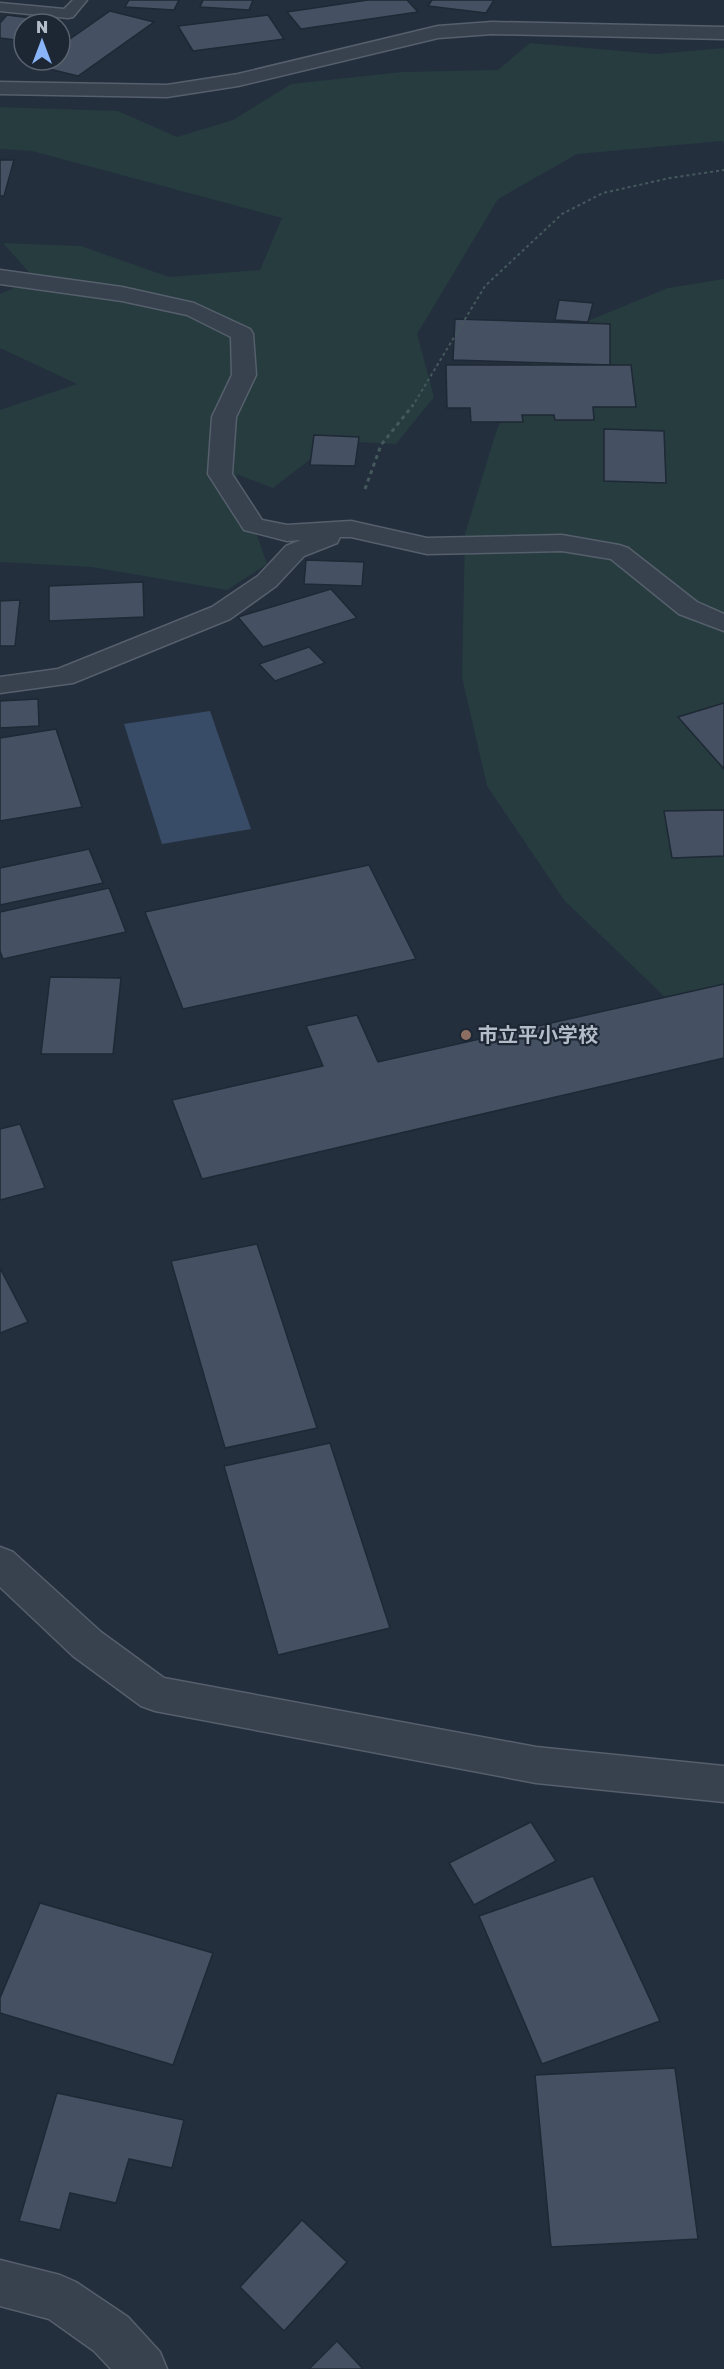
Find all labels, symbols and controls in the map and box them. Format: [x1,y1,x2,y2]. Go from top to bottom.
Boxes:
north arrow [12,12,72,72]
text: N [36,17,48,37]
place label: 市立平小学校 [478,1022,598,1046]
marker: 市立平小学校 [459,1028,473,1042]

